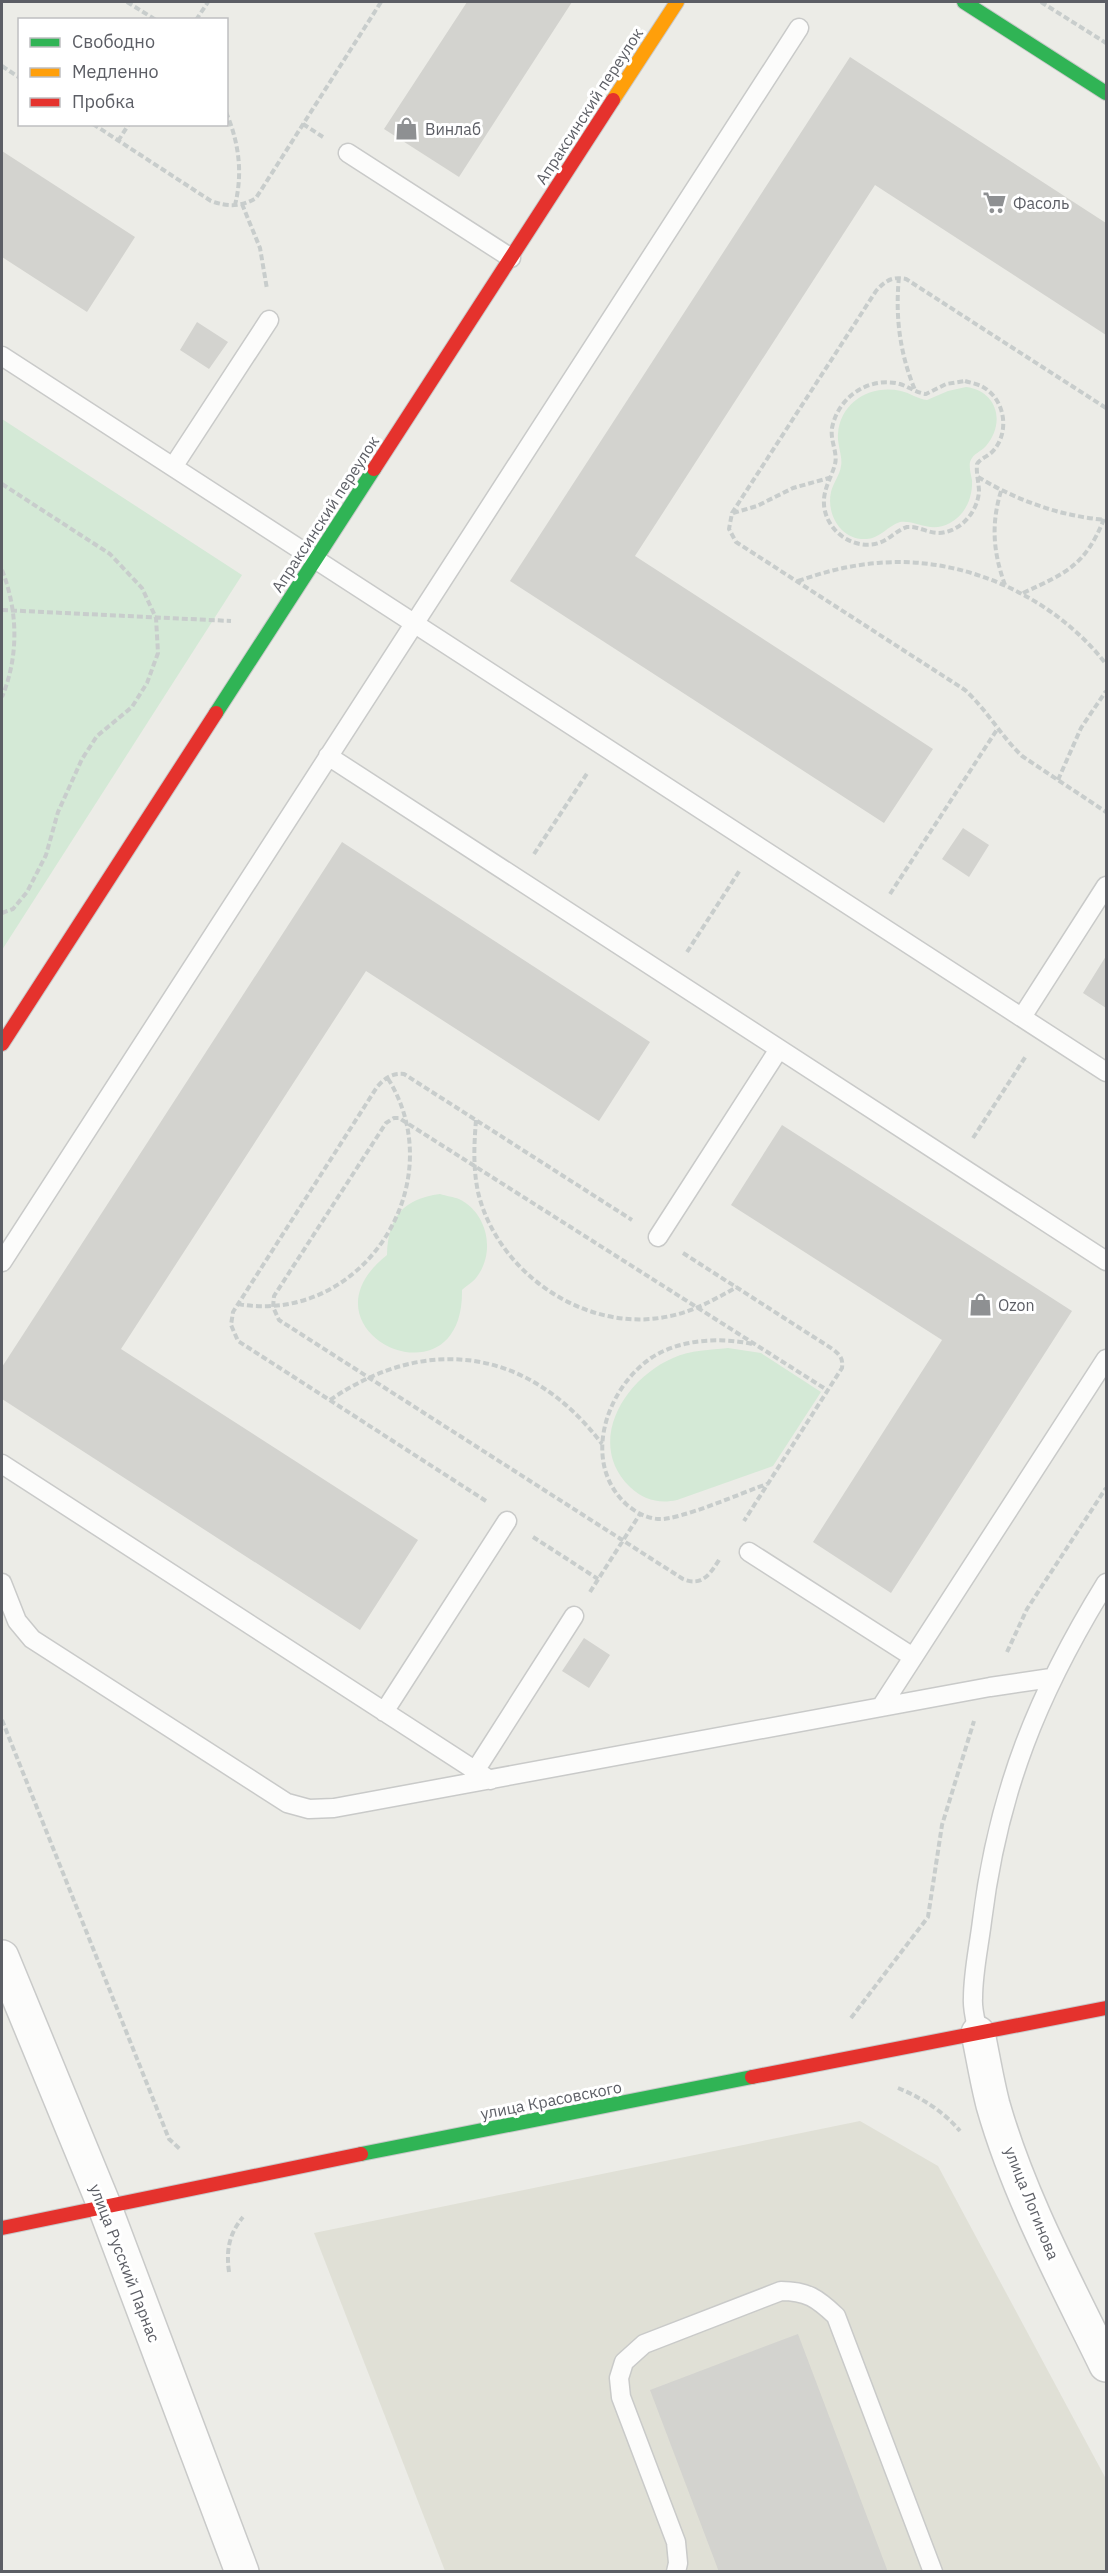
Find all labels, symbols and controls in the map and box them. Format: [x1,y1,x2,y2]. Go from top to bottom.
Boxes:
legend [18,18,228,126]
street label: Апраксинский переулок [531,24,647,188]
text: Свободно [72,30,155,53]
text: Медленно [72,60,159,83]
text: Пробка [72,90,135,113]
shop icon: Винлаб [394,116,420,142]
place label: Винлаб [425,119,481,139]
supermarket icon: Фасоль [982,190,1008,216]
place label: Фасоль [1013,193,1069,213]
street label: Апраксинский переулок [267,432,383,596]
shop icon: Ozon [967,1292,993,1318]
place label: Ozon [998,1295,1035,1315]
street label: улица Красовского [479,2076,623,2124]
street label: улица Логинова [1000,2144,1064,2263]
street label: улица Русский Парнас [86,2181,164,2345]

